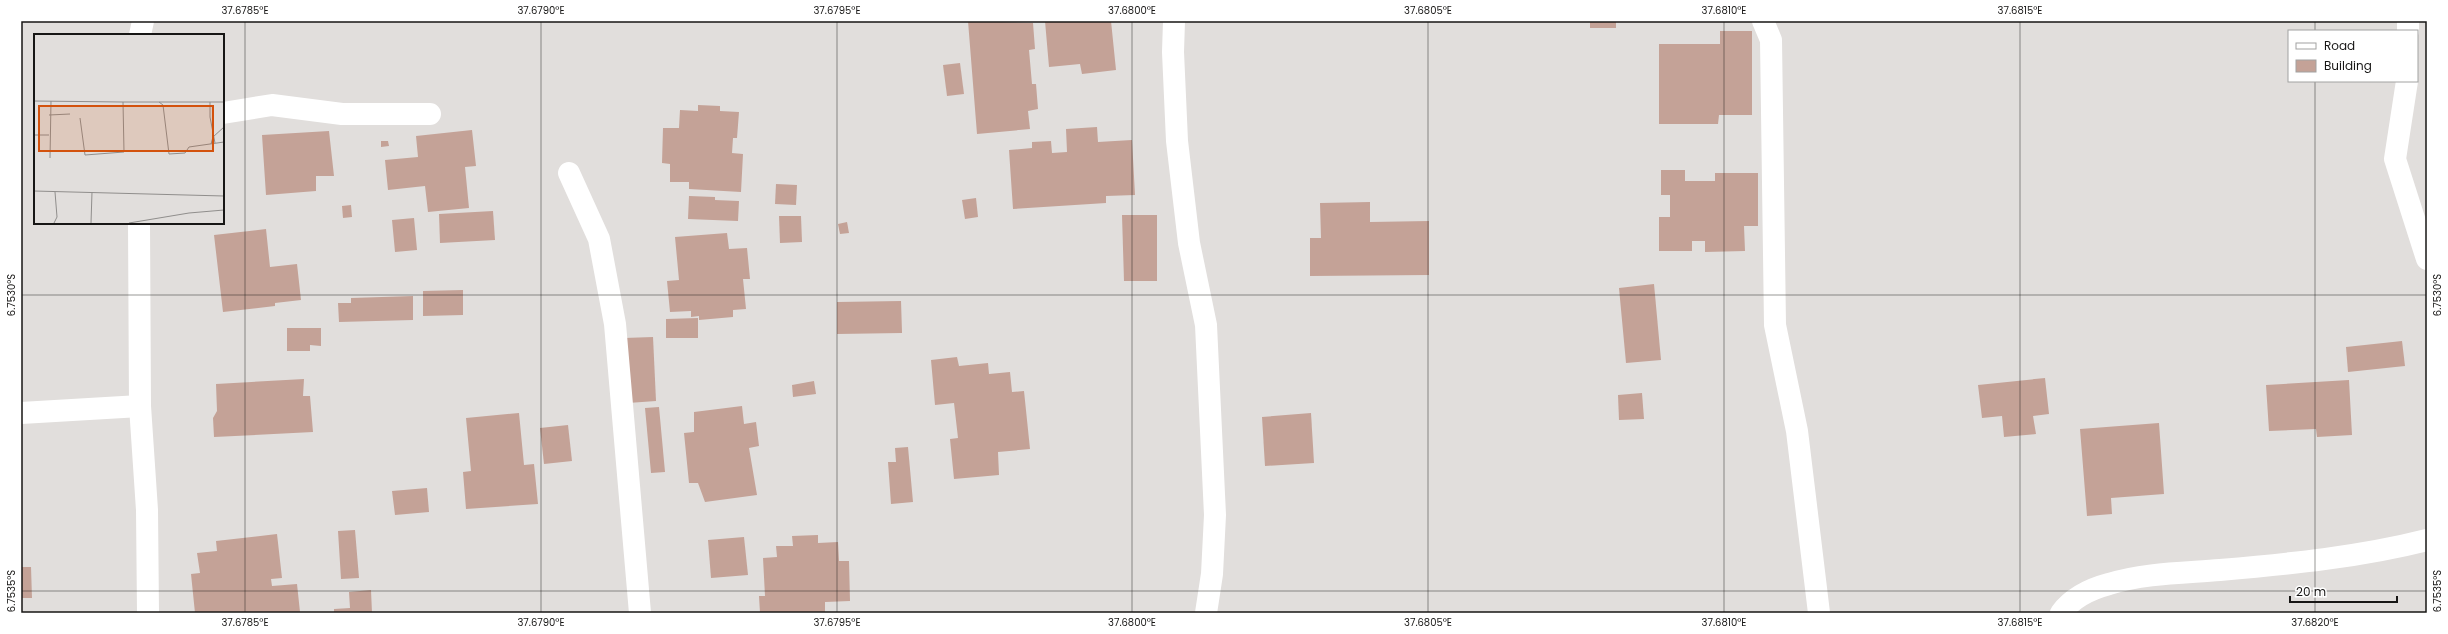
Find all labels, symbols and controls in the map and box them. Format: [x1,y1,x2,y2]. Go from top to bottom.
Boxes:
text: 37.6785°E [221,3,269,18]
text: 37.6790°E [517,3,565,18]
text: 37.6795°E [813,3,861,18]
text: 37.6800°E [1108,3,1156,18]
text: 37.6805°E [1404,3,1452,18]
text: 37.6810°E [1702,3,1746,18]
text: 37.6815°E [1998,3,2042,18]
legend [2288,30,2418,82]
inset map [34,34,224,224]
text: Road [2324,37,2355,54]
text: Building [2324,57,2372,74]
text: 6.7530°S [4,274,19,316]
text: 6.7530°S [2430,274,2445,316]
text: 6.7535°S [4,570,19,612]
text: 6.7535°S [2430,570,2445,612]
scale bar [2290,578,2397,604]
text: 20 m [2296,583,2326,600]
text: 37.6785°E [221,615,269,630]
text: 37.6790°E [517,615,565,630]
text: 37.6795°E [813,615,861,630]
text: 37.6800°E [1108,615,1156,630]
text: 37.6805°E [1404,615,1452,630]
text: 37.6810°E [1702,615,1746,630]
text: 37.6815°E [1998,615,2042,630]
text: 37.6820°E [2291,615,2339,630]

